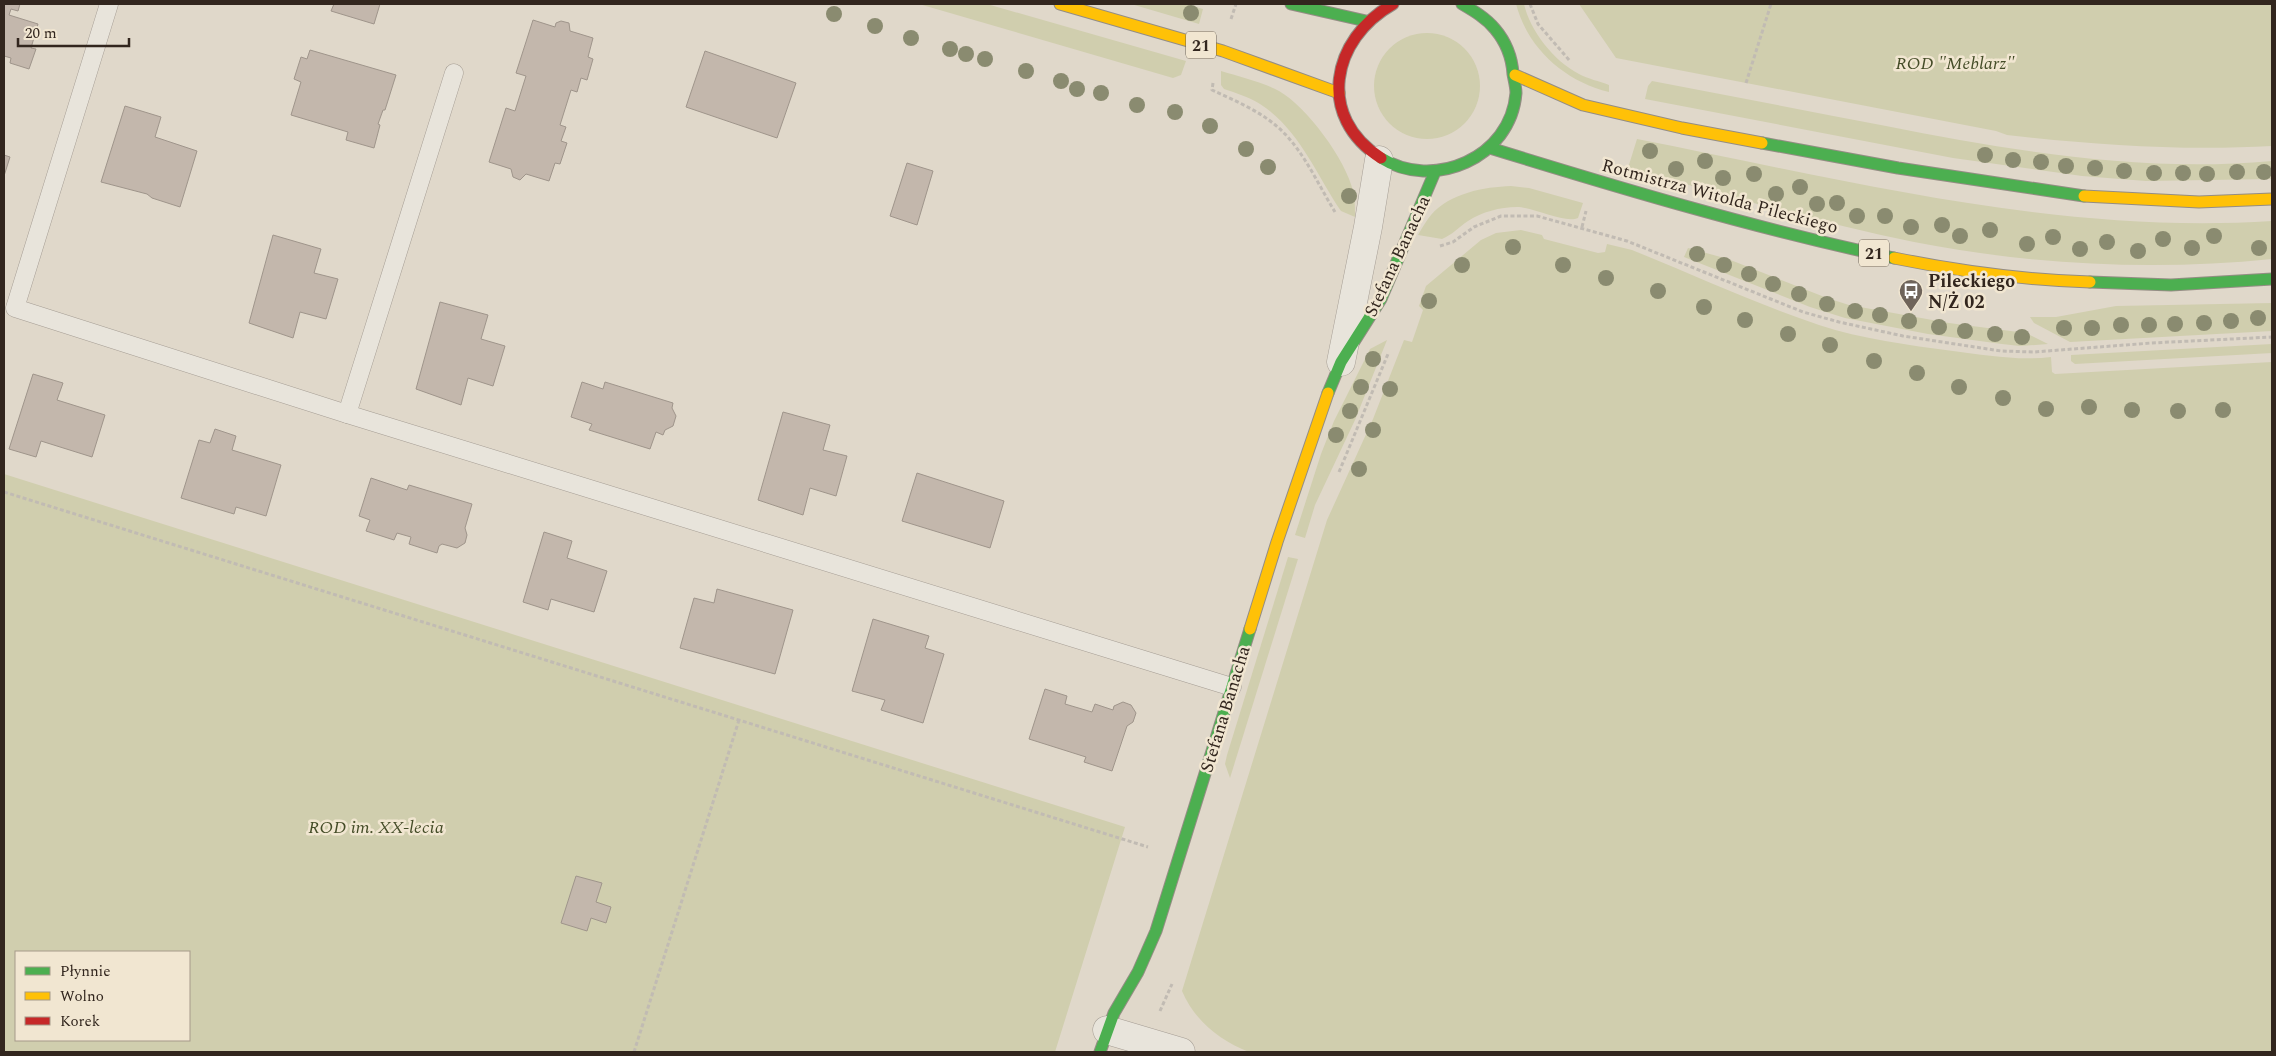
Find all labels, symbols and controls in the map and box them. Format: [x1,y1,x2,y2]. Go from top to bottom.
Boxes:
scale bar [18,15,129,47]
text: 20 m [25,22,57,45]
road number: 21 [1186,32,1216,58]
park label: ROD "Meblarz" [1896,50,2015,77]
street label: Rotmistrza Witolda Pileckiego [1599,152,1841,241]
street label: Stefana Banacha [1358,191,1437,321]
road number: 21 [1859,240,1889,266]
place label: Pileckiego N/Ż 02 [1928,268,2015,316]
bus stop icon: Pileckiego N/Ż 02 [1898,278,1924,312]
street label: Stefana Banacha [1193,642,1258,776]
park label: ROD im. XX-lecia [308,814,444,841]
legend [15,951,190,1041]
text: Płynnie [60,960,111,983]
text: Wolno [60,985,104,1008]
text: Korek [60,1010,100,1033]

